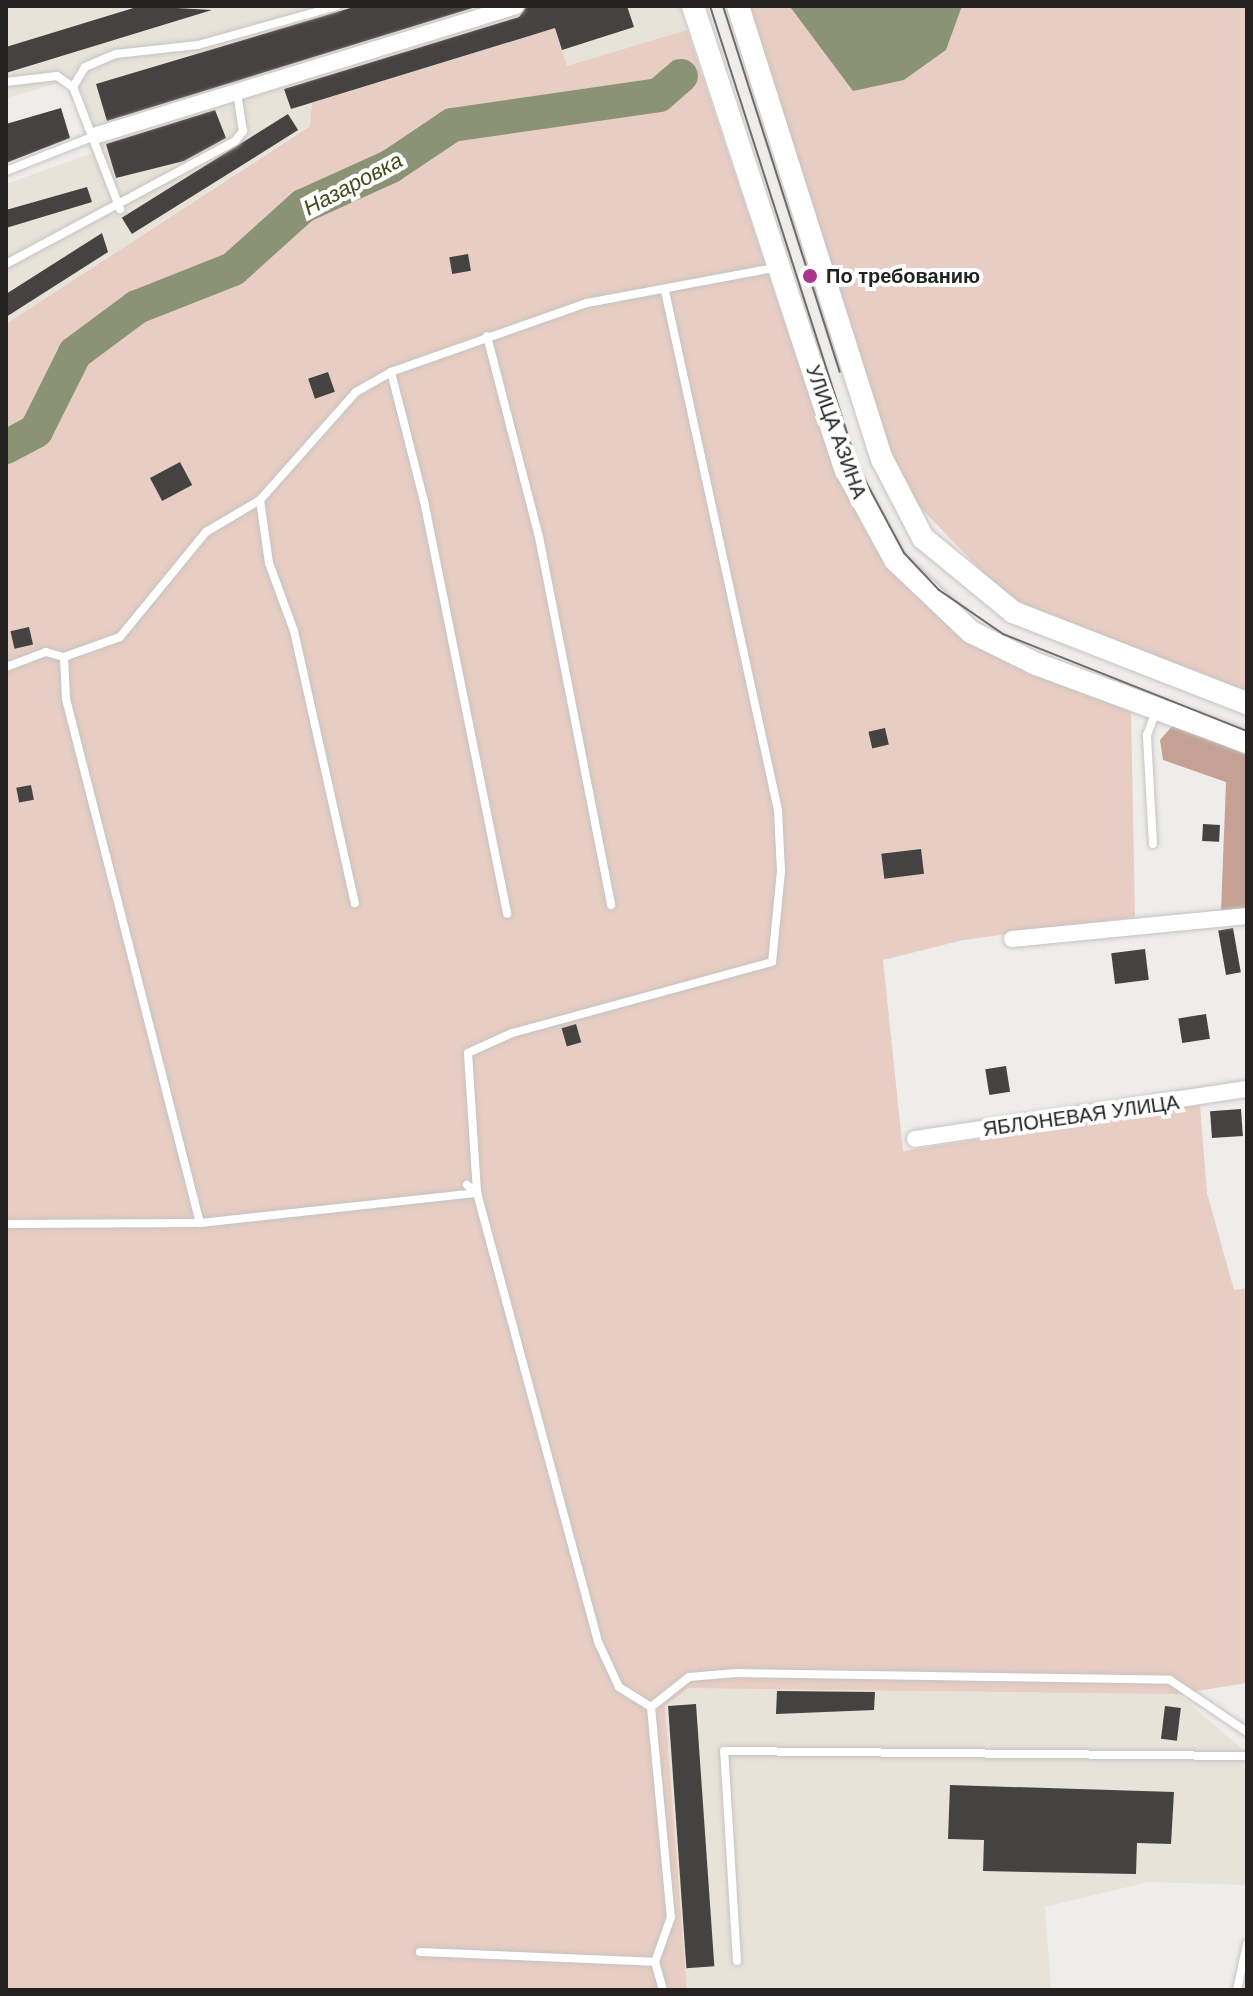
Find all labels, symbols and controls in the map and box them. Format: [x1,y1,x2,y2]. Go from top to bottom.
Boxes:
water label: Назаровка [299,147,407,221]
place label: По требованию [826,264,980,288]
marker: По требованию [801,267,819,285]
street label: УЛИЦА АЗИНА [801,362,871,502]
street label: ЯБЛОНЕВАЯ УЛИЦА [981,1090,1181,1142]

